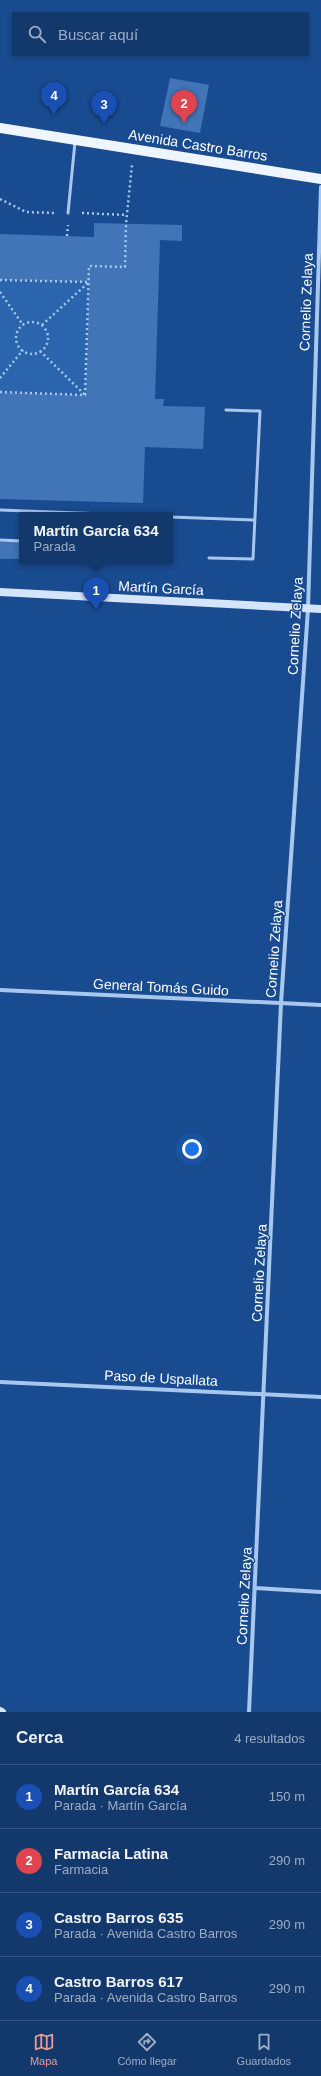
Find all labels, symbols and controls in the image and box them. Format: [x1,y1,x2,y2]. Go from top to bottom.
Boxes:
search box [12,12,309,56]
icon: search [26,23,48,45]
text: Buscar aquí [58,26,138,43]
pin: 4 [41,82,67,115]
pin: 2 [171,90,197,123]
pin: 3 [91,91,117,124]
street label: Avenida Castro Barros [127,126,269,164]
street label: Cornelio Zelaya [296,253,316,351]
popup [19,512,173,564]
text: Martín García 634 [33,522,159,539]
text: Parada [33,539,75,554]
street label: Cornelio Zelaya [284,576,306,675]
pin: 1 [83,577,109,610]
street label: Martín García [118,578,204,598]
street label: Cornelio Zelaya [263,899,285,998]
street label: General Tomás Guido [93,975,229,999]
your location [182,1139,202,1159]
street label: Cornelio Zelaya [248,1223,270,1322]
street label: Paso de Uspallata [104,1367,218,1389]
street label: Cornelio Zelaya [233,1546,255,1645]
text: Cerca [16,1728,63,1747]
text: 4 resultados [234,1731,305,1746]
text: Martín García 634 [54,1781,179,1798]
text: 1 [25,1789,33,1804]
text: 150 m [269,1789,305,1804]
text: Parada · Martín García [54,1798,187,1813]
text: Farmacia Latina [54,1845,168,1862]
text: 2 [25,1853,33,1868]
text: 290 m [269,1853,305,1868]
text: Farmacia [54,1862,108,1877]
text: Castro Barros 635 [54,1909,183,1926]
text: 3 [25,1917,33,1932]
text: 290 m [269,1917,305,1932]
text: Parada · Avenida Castro Barros [54,1926,237,1941]
text: Castro Barros 617 [54,1973,183,1990]
text: 4 [25,1981,33,1996]
text: 290 m [269,1981,305,1996]
text: Parada · Avenida Castro Barros [54,1990,237,2005]
tab: Mapa [30,2031,57,2067]
tab: Cómo llegar [117,2031,177,2067]
tab: Guardados [237,2031,291,2067]

